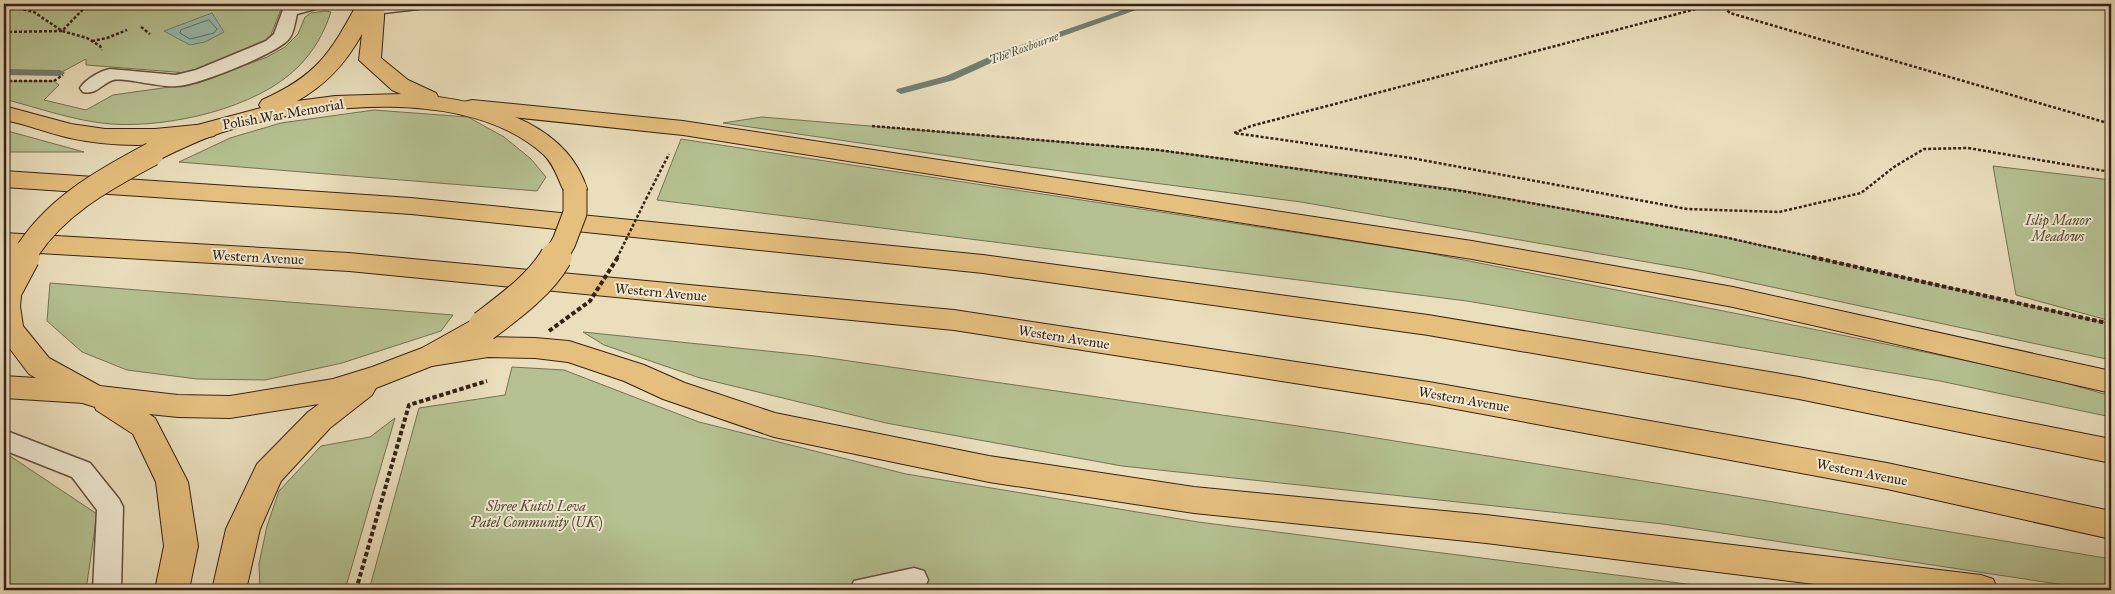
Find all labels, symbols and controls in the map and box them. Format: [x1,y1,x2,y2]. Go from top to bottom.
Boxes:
water label: The Roxbourne [987,29,1061,67]
street label: Polish War Memorial [221,95,345,134]
park label: Islip Manor Meadows [2024,212,2092,245]
street label: Western Avenue [211,247,305,268]
street label: Western Avenue [614,280,708,305]
street label: Western Avenue [1017,322,1111,353]
street label: Western Avenue [1417,383,1511,416]
street label: Western Avenue [1815,455,1909,490]
park label: Shree Kutch Leva Patel Community (UK) [469,498,603,532]

